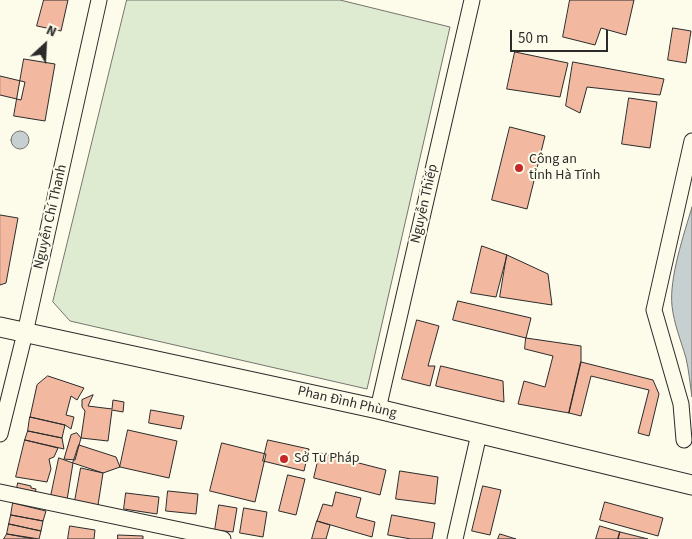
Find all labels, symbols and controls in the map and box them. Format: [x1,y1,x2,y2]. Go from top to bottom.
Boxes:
north arrow [20,20,70,70]
text: N [43,20,60,42]
scale bar [512,20,610,52]
text: 50 m [518,28,548,49]
place label: Công an tỉnh Hà Tĩnh [529,152,600,184]
marker: Công an tỉnh Hà Tĩnh [513,162,525,174]
street label: Nguyễn Chí Thanh [31,163,71,271]
street label: Nguyễn Thiếp [408,163,442,245]
street label: Phan Đình Phùng [296,383,398,423]
place label: Sở Tư Pháp [294,451,360,467]
marker: Sở Tư Pháp [278,453,290,465]

